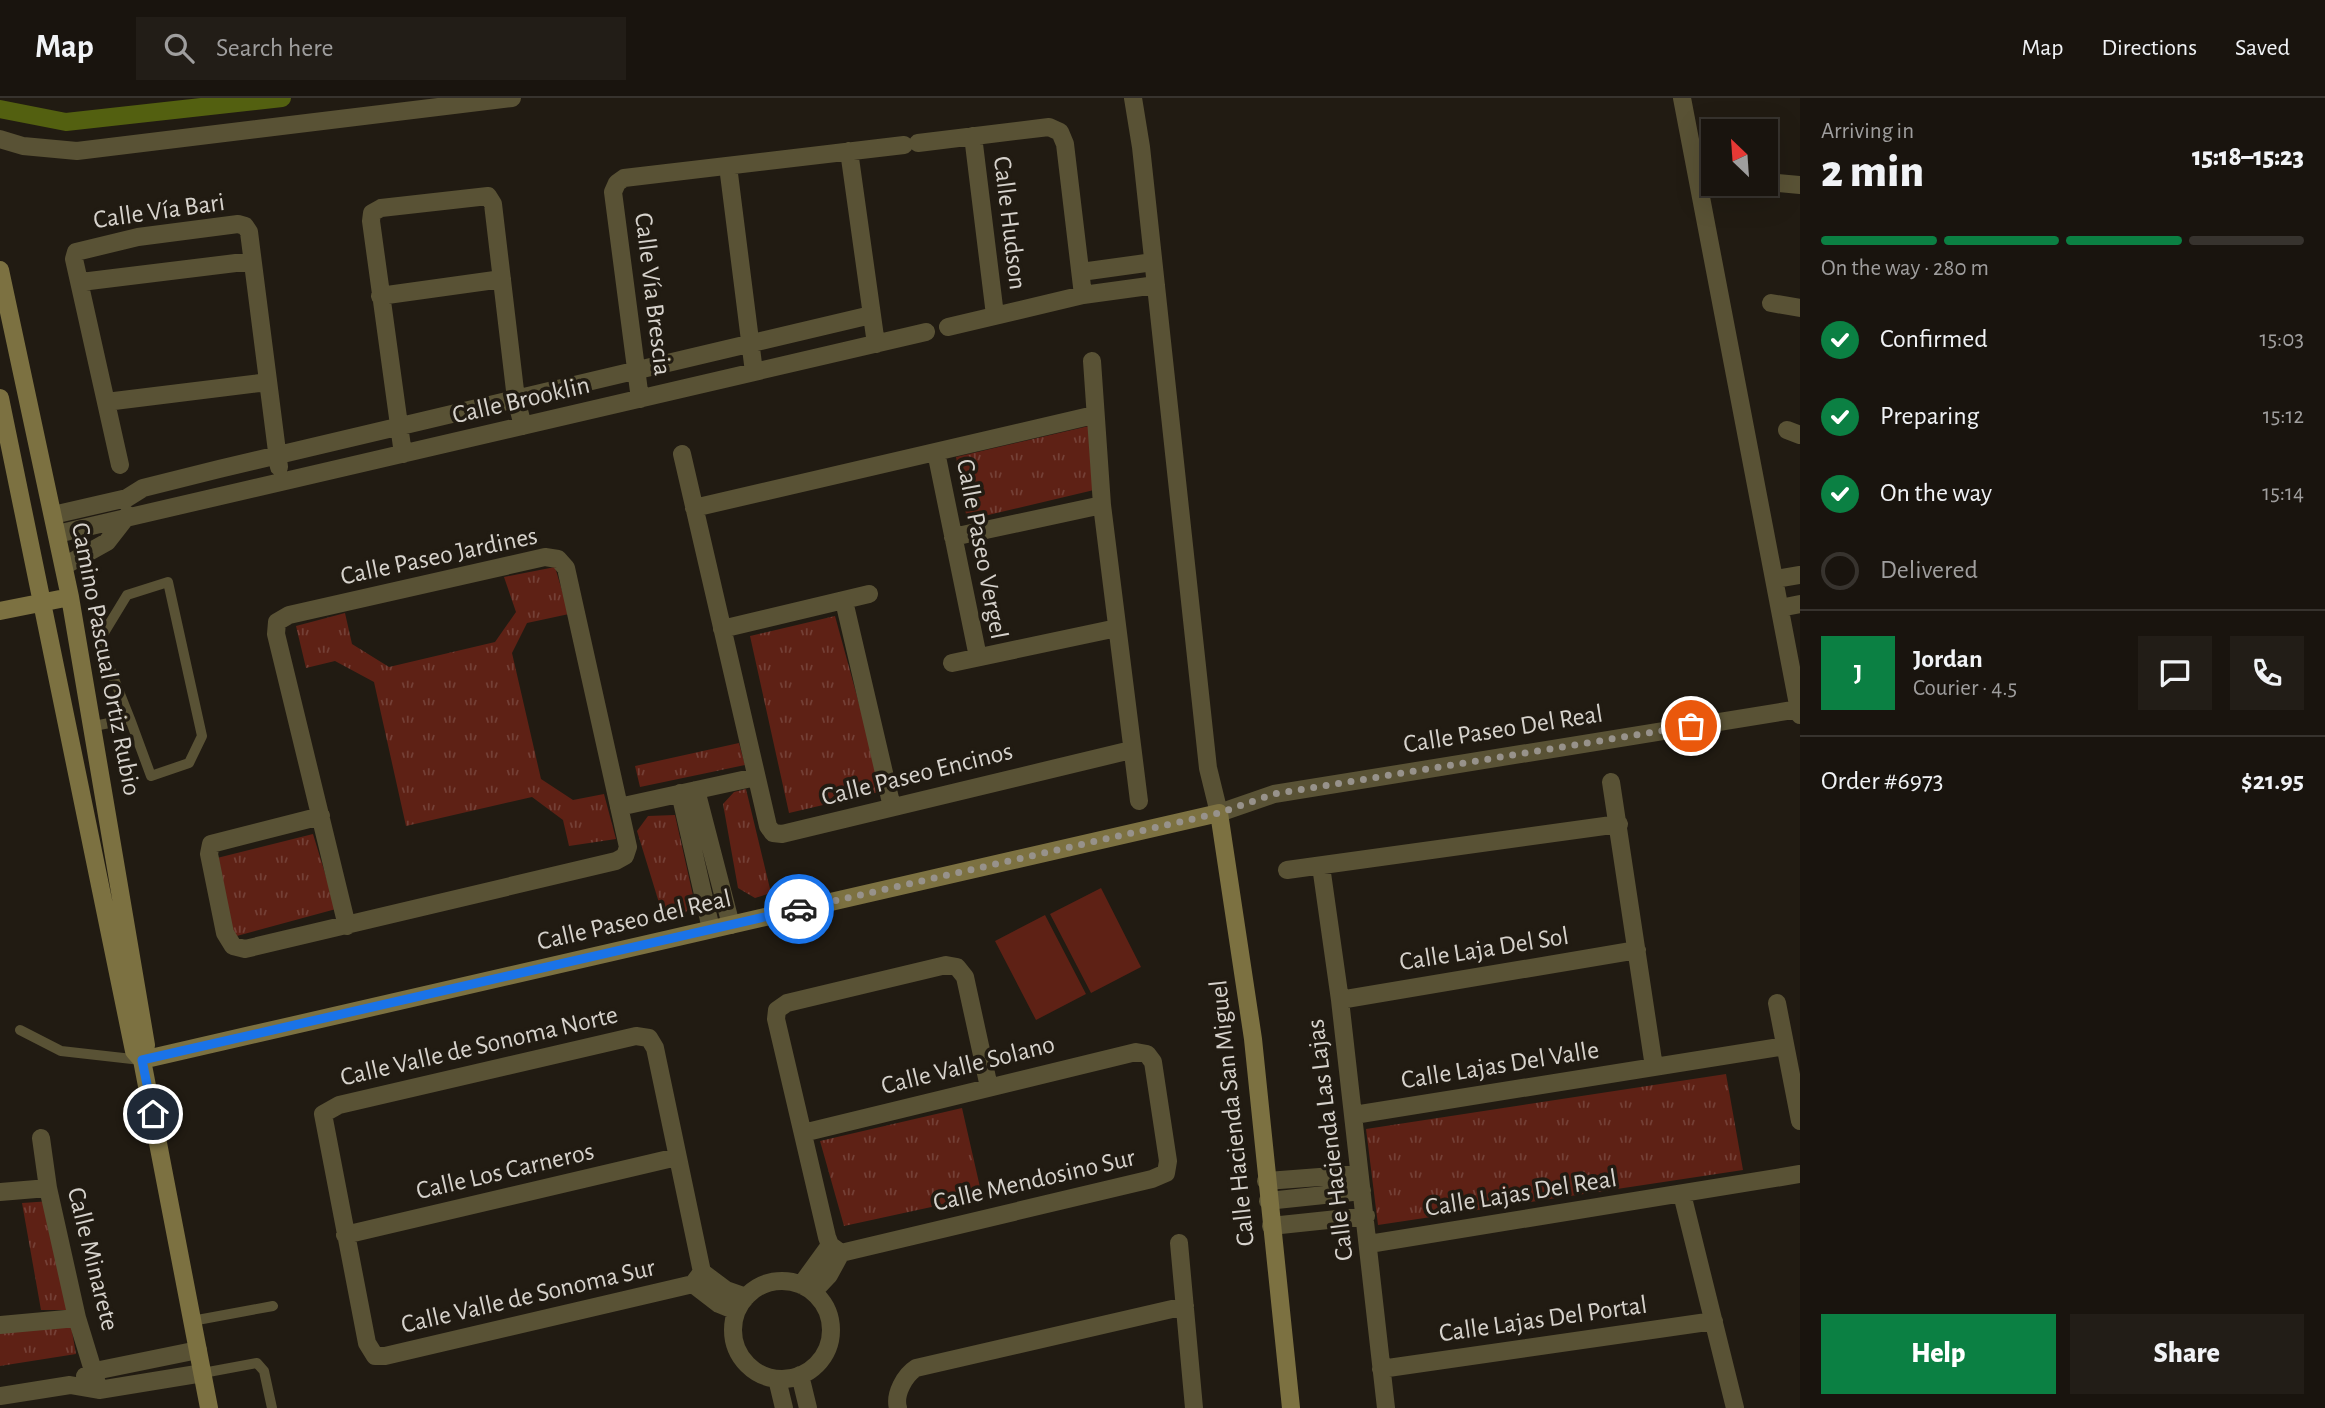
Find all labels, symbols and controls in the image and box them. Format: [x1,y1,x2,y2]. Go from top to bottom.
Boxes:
search box [136,17,626,80]
icon: search [160,29,198,67]
text: Map [35,31,94,64]
text: Search here [216,35,334,61]
text: Map [2021,36,2063,60]
text: Directions [2101,36,2197,60]
text: Saved [2235,36,2290,60]
north arrow [1701,119,1778,196]
map controls [1701,119,1778,196]
text: Arriving in [1821,120,1914,143]
text: 15:18–15:23 [2192,144,2304,170]
text: 2 min [1821,149,1924,195]
street label: Calle Hudson [989,155,1031,291]
street label: Calle Vía Bari [92,189,226,233]
street label: Calle Vía Brescia [630,211,676,377]
text: On the way · 280 m [1821,257,1989,280]
icon: check [1821,321,1859,359]
text: Confirmed [1880,326,1988,352]
text: 15:03 [2260,328,2304,351]
street label: Calle Brooklin [450,372,592,428]
icon: check [1821,398,1859,436]
text: Preparing [1880,403,1979,429]
text: 15:12 [2263,405,2304,428]
street label: Calle Paseo Vergel [952,457,1012,641]
icon: check [1821,475,1859,513]
text: On the way [1880,480,1992,506]
text: 15:14 [2262,482,2304,505]
street label: Camino Pascual Ortiz Rubio [67,520,145,798]
street label: Calle Paseo Jardines [338,522,540,590]
text: Delivered [1880,557,1978,583]
button: chat [2138,636,2212,710]
button: phone [2230,636,2304,710]
text: Jordan [1913,646,1983,672]
text: J [1854,660,1862,686]
text: Courier · 4.5 [1913,677,2017,700]
pin [1661,696,1721,756]
street label: Calle Paseo Del Real [1401,700,1605,758]
icon: bag [1672,707,1710,745]
street label: Calle Paseo Encinos [819,738,1015,810]
text: Order #6973 [1821,768,1943,794]
text: $21.95 [2241,768,2304,794]
courier [764,874,834,944]
street label: Calle Paseo del Real [534,885,734,955]
icon: car [780,890,818,928]
street label: Calle Laja Del Sol [1397,923,1571,975]
street label: Calle Hacienda San Miguel [1205,979,1259,1247]
street label: Calle Valle de Sonoma Norte [338,1001,620,1091]
street label: Calle Hacienda Las Lajas [1302,1018,1358,1262]
street label: Calle Valle Solano [879,1031,1057,1099]
street label: Calle Lajas Del Valle [1399,1037,1601,1093]
pin [123,1084,183,1144]
icon: home [134,1095,172,1133]
street label: Calle Los Carneros [414,1138,596,1204]
street label: Calle Mendosino Sur [931,1144,1138,1216]
street label: Calle Lajas Del Real [1423,1165,1619,1221]
street label: Calle Minarete [63,1185,123,1333]
street label: Calle Valle de Sonoma Sur [399,1254,658,1338]
street label: Calle Lajas Del Portal [1437,1292,1649,1346]
button: Help [1821,1314,2056,1394]
button: Share [2070,1314,2304,1394]

